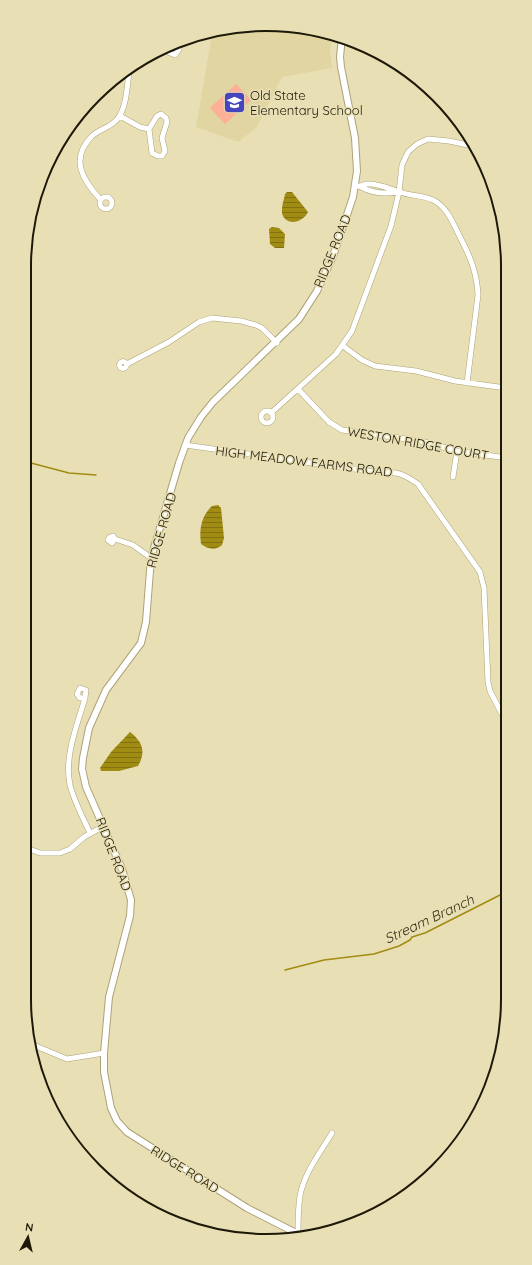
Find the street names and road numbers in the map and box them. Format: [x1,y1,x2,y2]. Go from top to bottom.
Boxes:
street label: RIDGE ROAD [310,212,354,290]
street label: WESTON RIDGE COURT [346,423,490,463]
street label: HIGH MEADOW FARMS ROAD [215,442,393,480]
street label: RIDGE ROAD [143,491,179,569]
street label: RIDGE ROAD [93,815,135,893]
street label: RIDGE ROAD [148,1142,222,1196]

